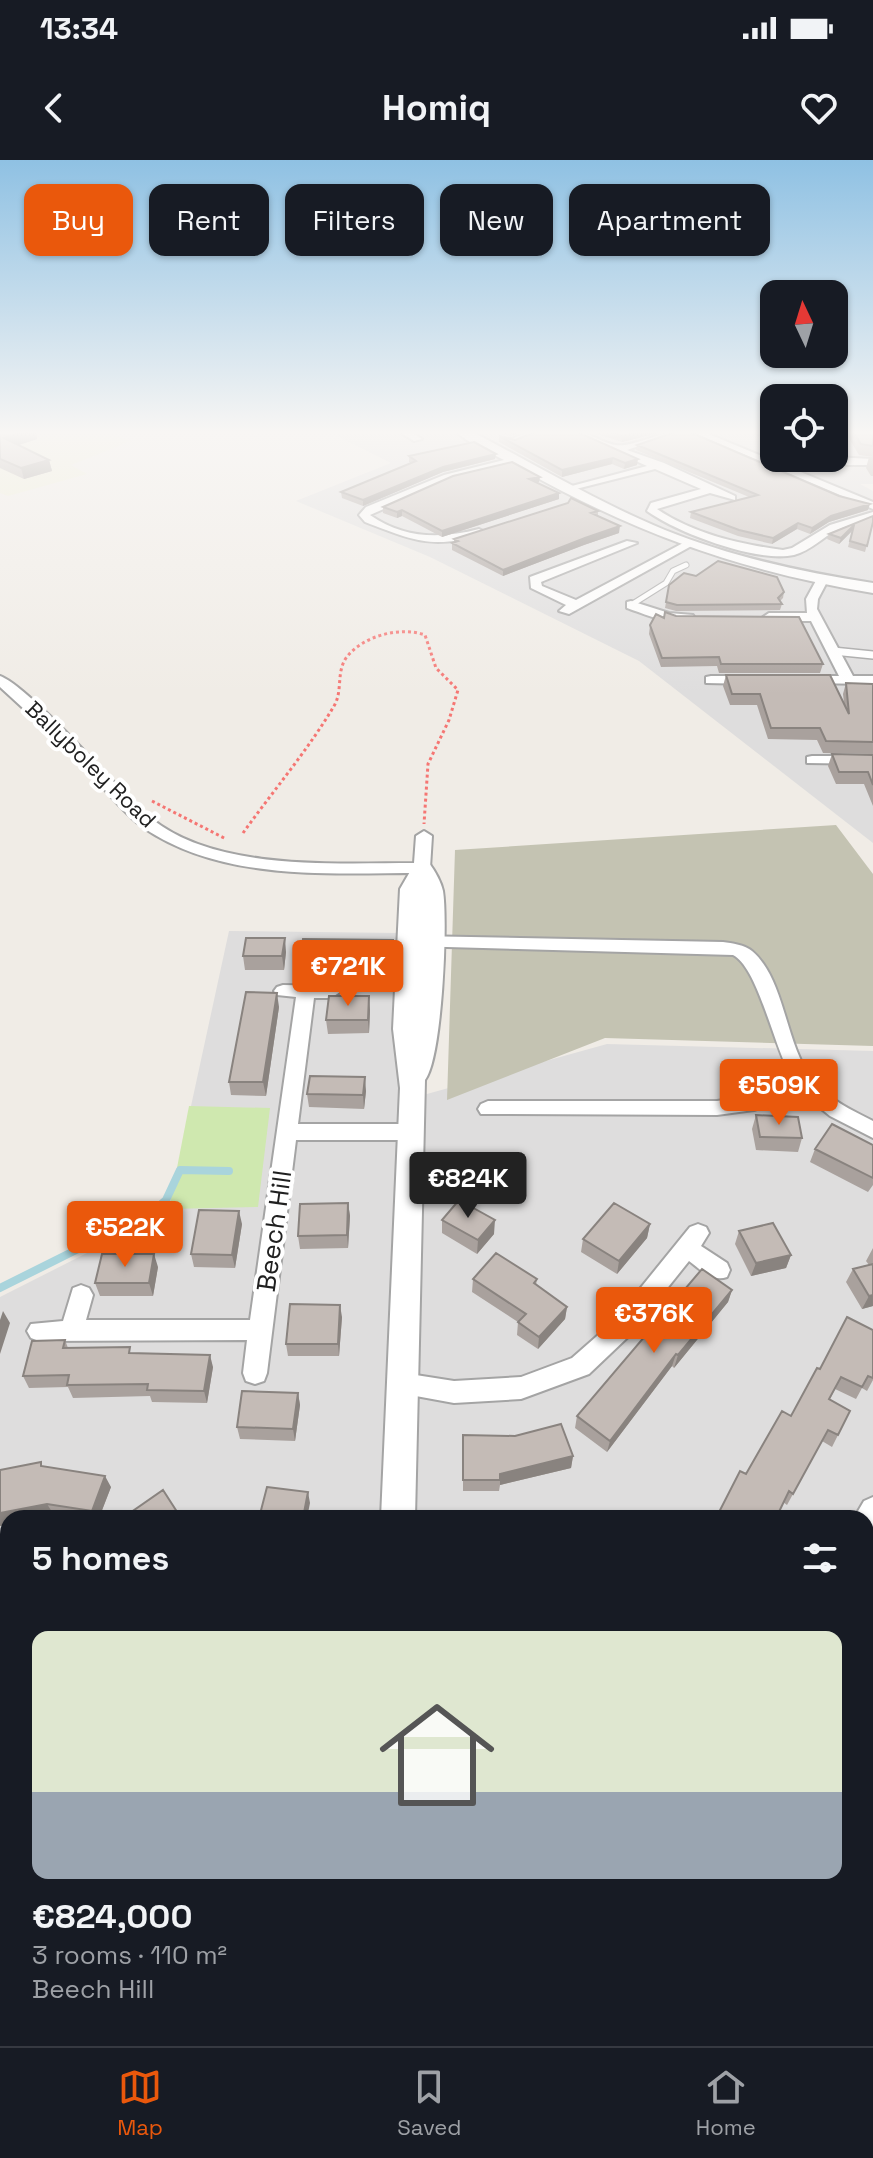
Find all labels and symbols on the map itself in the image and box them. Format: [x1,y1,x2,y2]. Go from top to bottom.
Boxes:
north arrow [760,280,848,368]
street label: Ballyboley Road [20,695,162,833]
pin: €721K [292,940,404,1008]
pin: €509K [723,1059,835,1127]
pin: €824K [412,1152,524,1220]
street label: Beech Hill [249,1168,299,1294]
pin: €522K [69,1201,181,1269]
pin: €376K [598,1287,710,1355]

